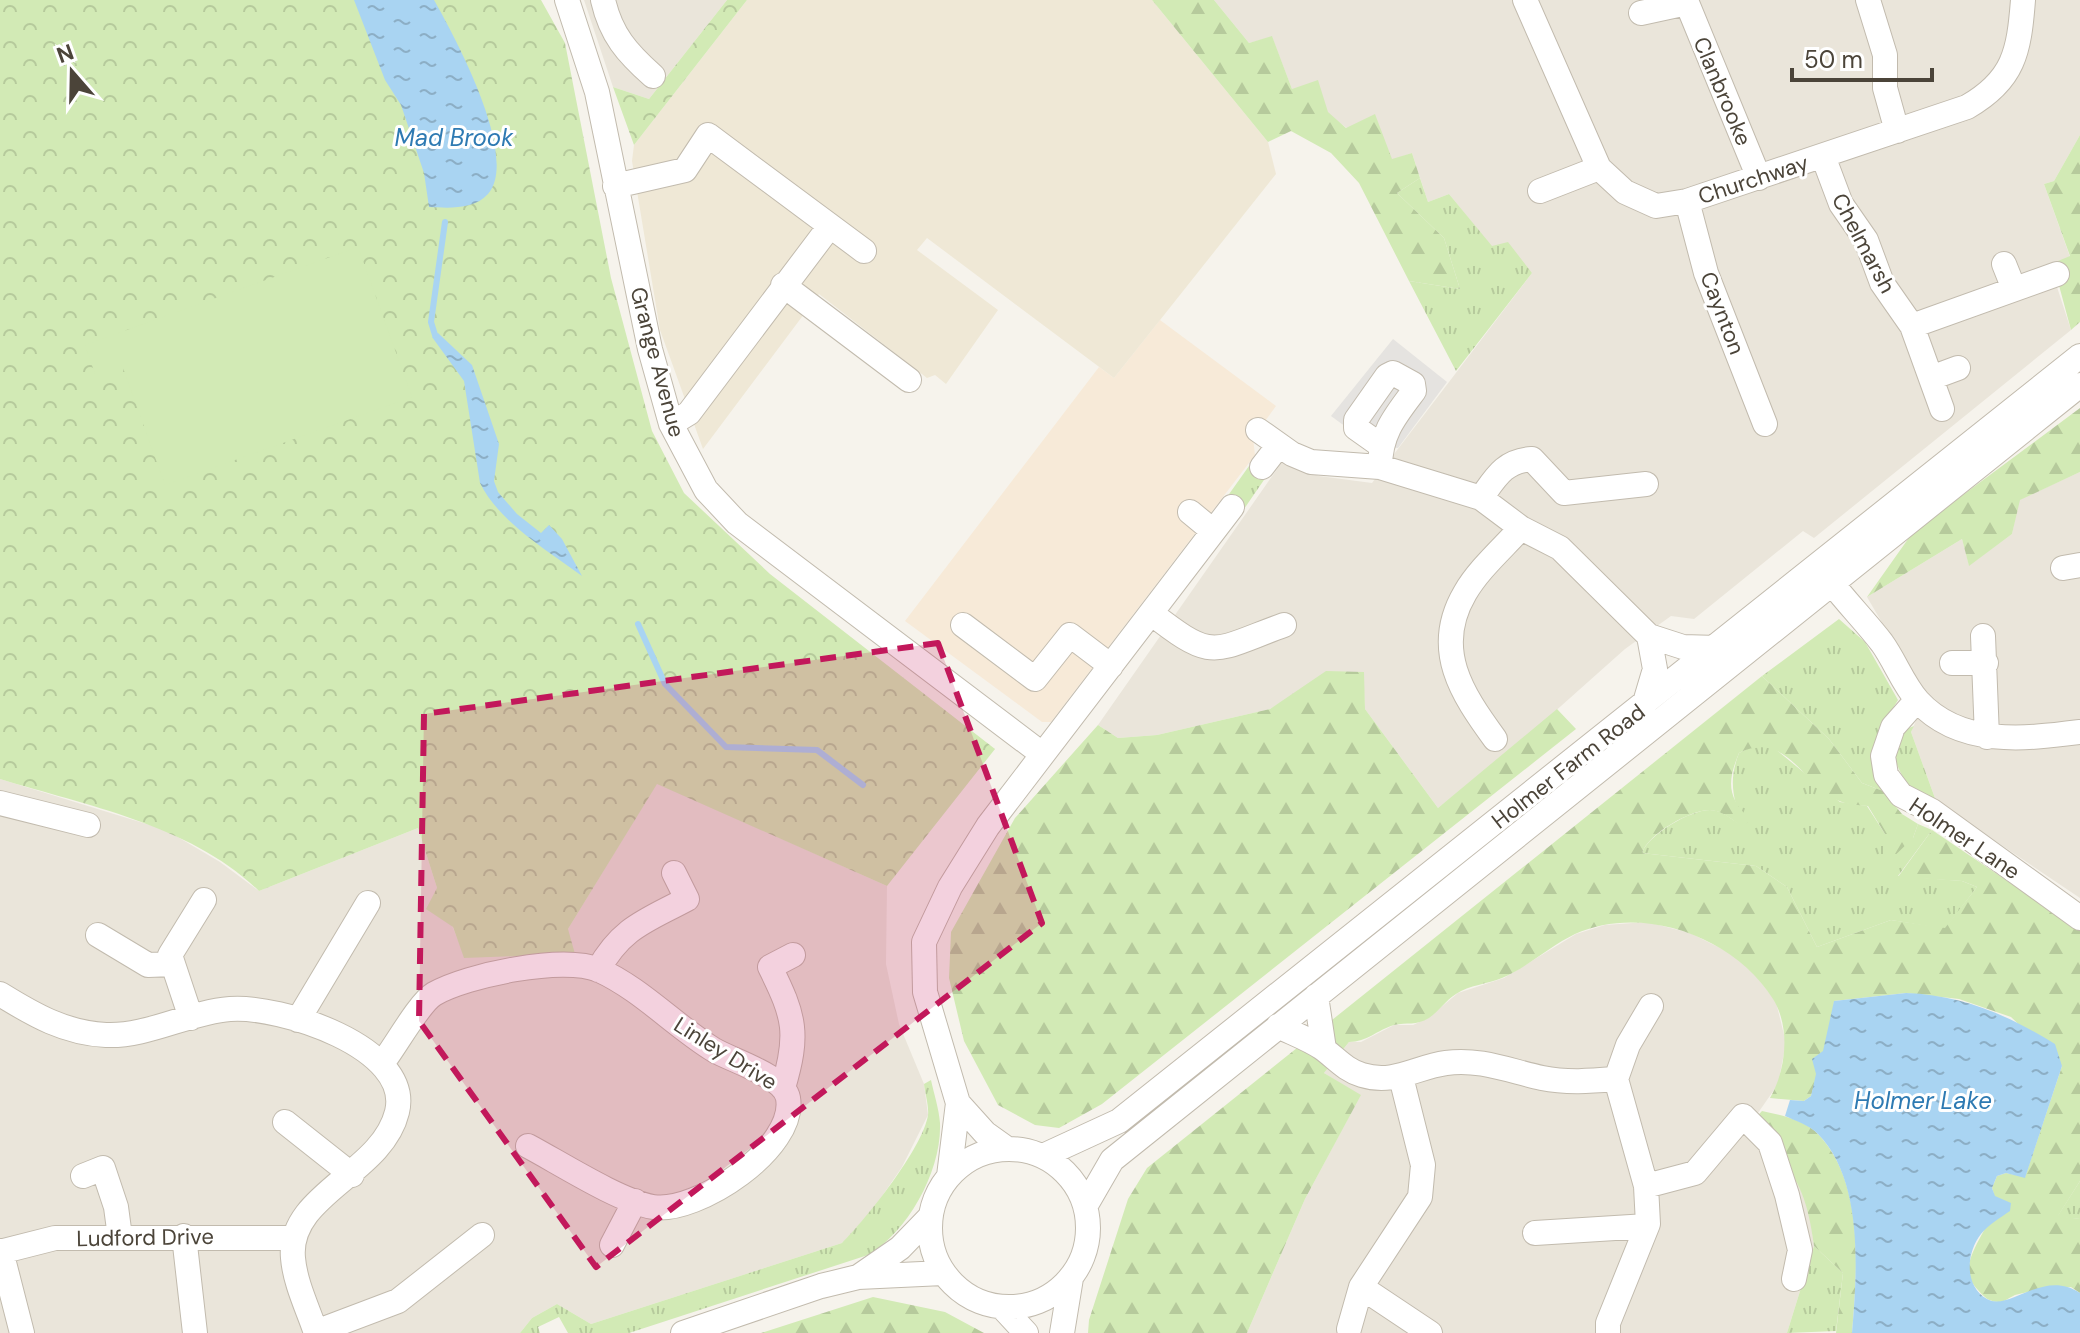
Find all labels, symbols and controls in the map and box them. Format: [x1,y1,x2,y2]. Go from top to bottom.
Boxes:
north arrow [32,32,112,112]
street label: Clanbrooke [1687,32,1758,150]
scale bar [1792,32,1932,82]
text: N [53,37,78,70]
text: 50 m [1804,44,1863,75]
water label: Mad Brook [395,122,514,153]
street label: Churchway [1694,148,1812,211]
street label: Chelmarsh [1825,188,1902,298]
street label: Caynton [1694,268,1752,359]
street label: Grange Avenue [624,284,691,440]
street label: Holmer Farm Road [1486,697,1651,835]
street label: Holmer Lane [1904,791,2026,886]
street label: Linley Drive [669,1010,783,1097]
water label: Holmer Lake [1854,1085,1992,1116]
street label: Ludford Drive [76,1222,214,1253]

